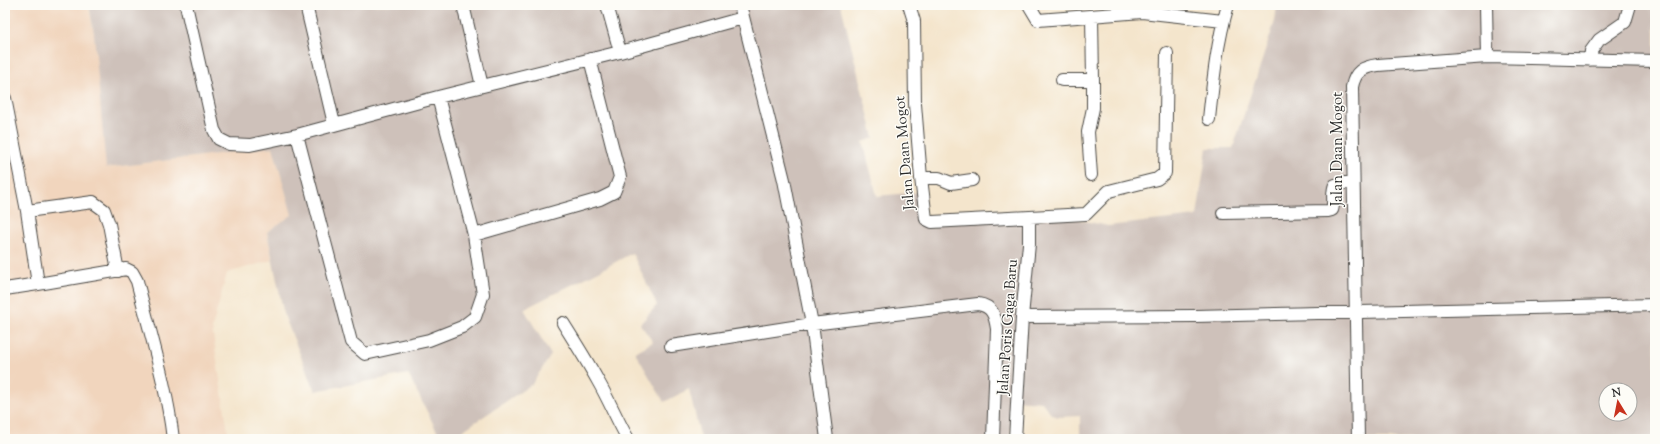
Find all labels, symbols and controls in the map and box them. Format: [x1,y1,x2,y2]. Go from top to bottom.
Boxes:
street label: Jalan Daan Mogot [1328,92,1349,207]
street label: Jalan Daan Mogot [890,95,921,212]
street label: Jalan Poris Gaga Baru [993,258,1024,397]
north arrow [1598,382,1638,422]
text: N [1610,384,1622,402]

